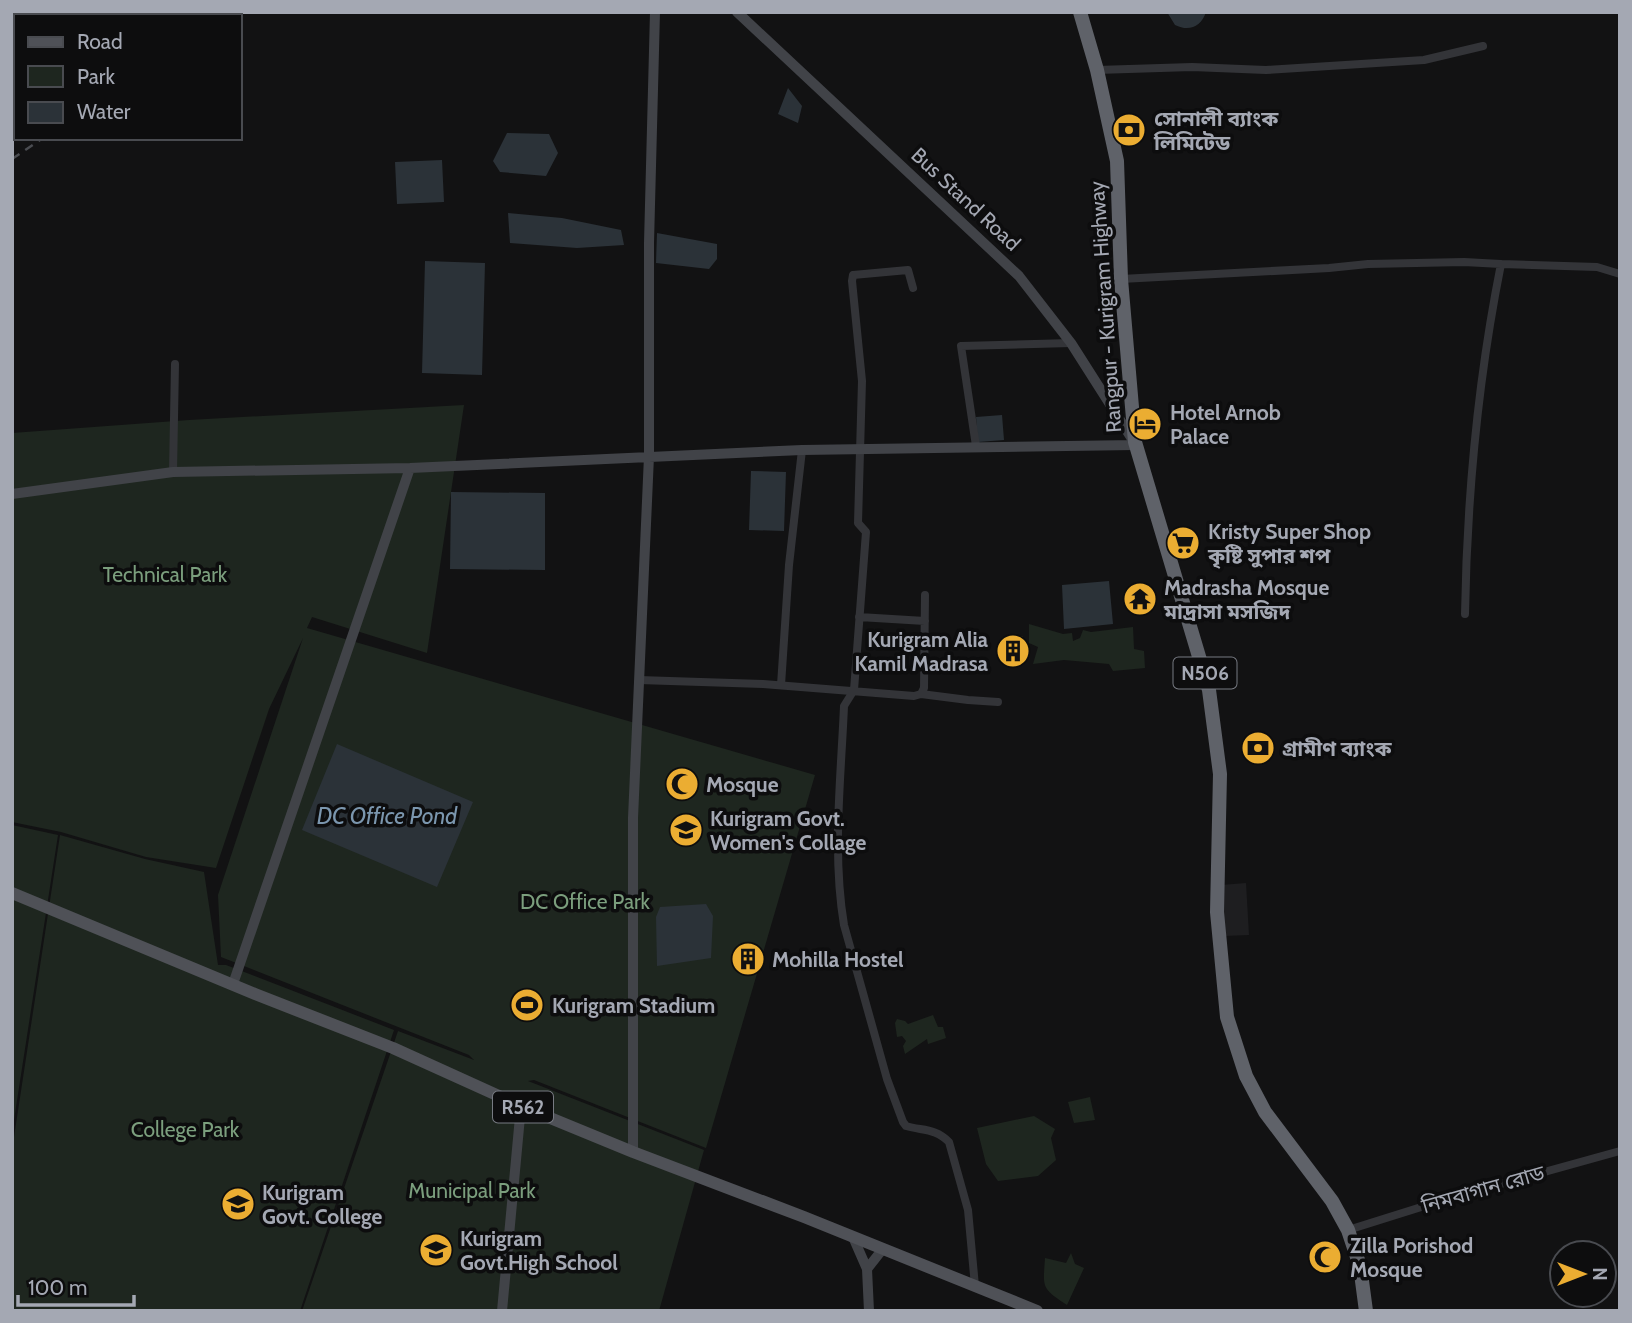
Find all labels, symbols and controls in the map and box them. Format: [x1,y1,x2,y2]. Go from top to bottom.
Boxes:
legend [14,14,242,140]
text: Road [77,29,123,54]
text: Park [77,64,115,89]
text: Water [77,99,131,124]
place label: সোনালী ব্যাংক লিমিটেড [1153,106,1279,155]
bank icon: সোনালী ব্যাংক লিমিটেড [1110,111,1148,149]
street label: Bus Stand Road [906,142,1026,256]
street label: Rangpur - Kurigram Highway [1084,180,1126,434]
place label: Hotel Arnob Palace [1170,400,1281,449]
hotel icon: Hotel Arnob Palace [1126,405,1164,443]
place label: Kristy Super Shop কৃষ্টি সুপার শপ [1207,519,1371,569]
supermarket icon: Kristy Super Shop কৃষ্টি সুপার শপ [1164,524,1202,562]
park label: Technical Park [103,562,228,587]
place label: Madrasha Mosque মাদ্রাসা মসজিদ [1163,575,1329,624]
temple icon: Madrasha Mosque মাদ্রাসা মসজিদ [1121,580,1159,618]
place label: Kurigram Alia Kamil Madrasa [855,627,989,676]
building icon: Kurigram Alia Kamil Madrasa [994,632,1032,670]
road number: N506 [1174,658,1236,688]
bank icon: গ্রামীণ ব্যাংক [1239,729,1277,767]
place label: গ্রামীণ ব্যাংক [1282,736,1393,761]
mosque icon: Mosque [663,765,701,803]
place label: Mosque [706,772,779,797]
water label: DC Office Pond [317,802,458,830]
place label: Kurigram Govt. Women's Collage [710,806,866,855]
school or university icon: Kurigram Govt. Women's Collage [667,811,705,849]
park label: DC Office Park [520,889,651,914]
building icon: Mohilla Hostel [729,940,767,978]
place label: Mohilla Hostel [772,947,904,972]
sports icon: Kurigram Stadium [508,986,546,1024]
place label: Kurigram Stadium [552,993,715,1018]
road number: R562 [493,1092,553,1122]
park label: College Park [131,1117,240,1142]
street label: নিমবাগান রোড [1418,1159,1548,1219]
park label: Municipal Park [408,1178,536,1203]
place label: Kurigram Govt. College [262,1180,382,1229]
school or university icon: Kurigram Govt. College [219,1185,257,1223]
place label: Kurigram Govt.High School [460,1226,618,1275]
school or university icon: Kurigram Govt.High School [417,1231,455,1269]
place label: Zilla Porishod Mosque [1350,1233,1473,1282]
mosque icon: Zilla Porishod Mosque [1306,1238,1344,1276]
north arrow [1548,1239,1618,1309]
scale bar [18,1264,133,1308]
text: N [1588,1267,1611,1281]
text: 100 m [28,1275,87,1300]

